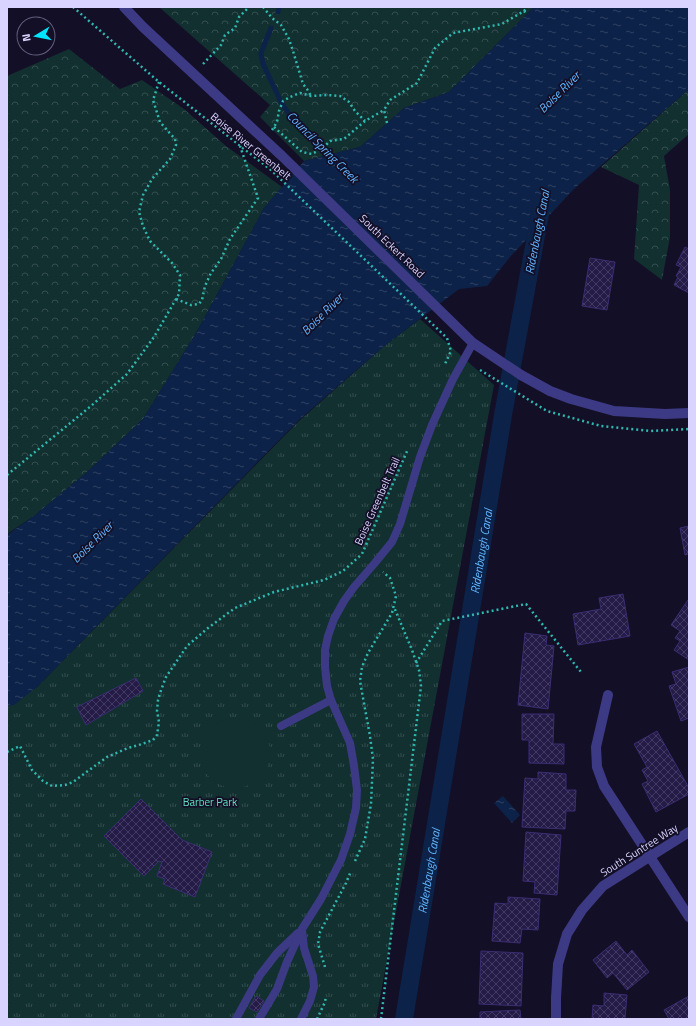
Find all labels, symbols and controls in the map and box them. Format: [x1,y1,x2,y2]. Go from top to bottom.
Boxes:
north arrow [16,16,56,56]
text: N [18,33,35,43]
water label: Boise River [534,65,586,117]
water label: Council Spring Creek [283,107,364,188]
street label: Boise River Greenbelt [207,108,295,184]
water label: Ridenbaugh Canal [520,187,555,276]
street label: South Eckert Road [356,211,428,281]
water label: Boise River [297,287,349,339]
street label: Boise Greenbelt Trail [350,454,404,548]
water label: Ridenbaugh Canal [464,506,497,595]
water label: Boise River [67,515,119,567]
park label: Barber Park [183,794,238,810]
street label: South Suntree Way [597,819,682,880]
water label: Ridenbaugh Canal [412,826,445,915]

